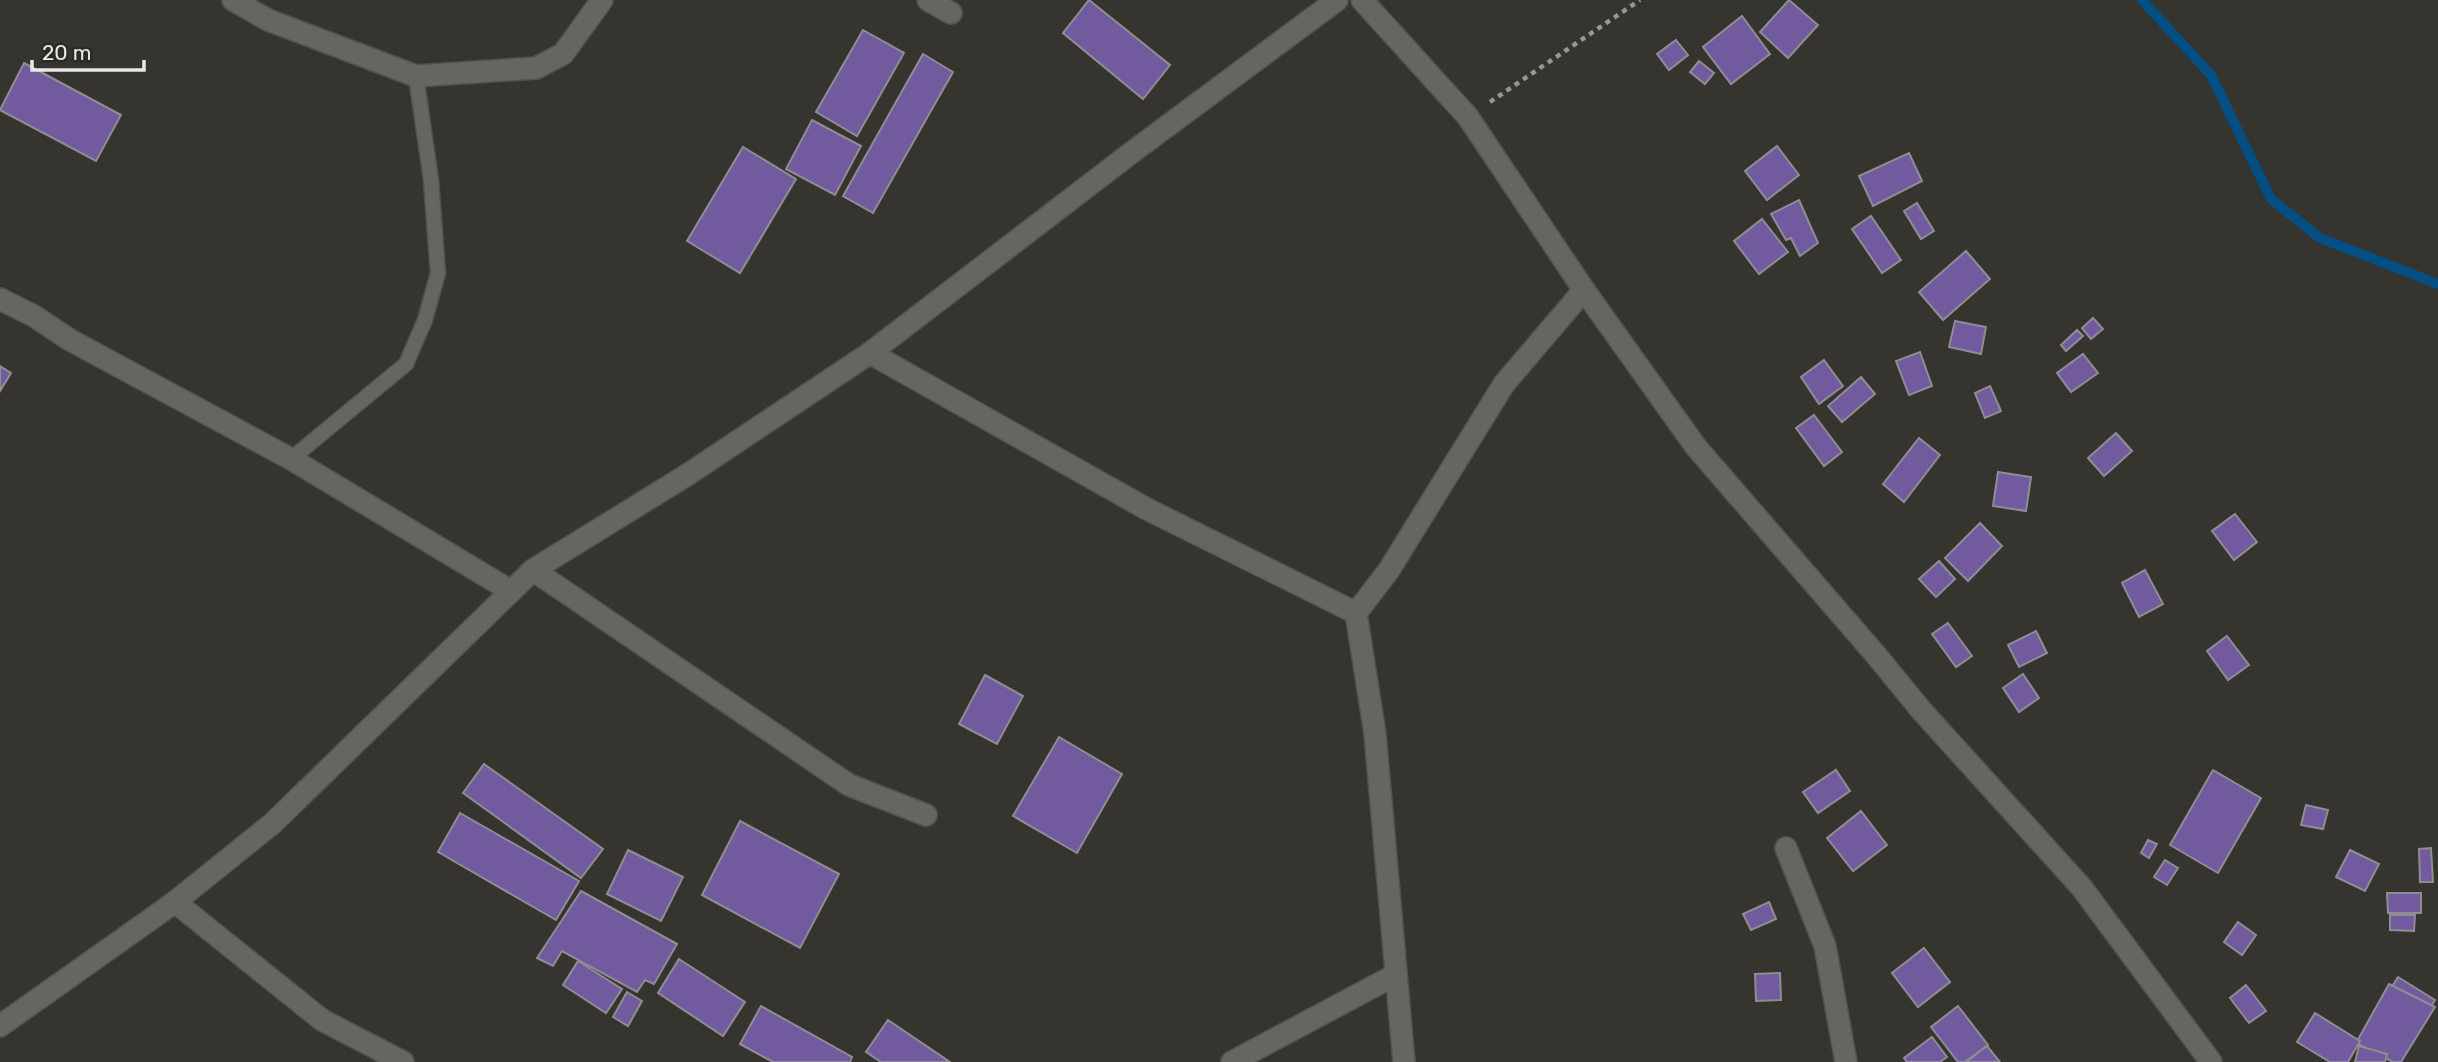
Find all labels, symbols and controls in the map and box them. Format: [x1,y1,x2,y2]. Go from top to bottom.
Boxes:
scale bar [32,28,144,72]
text: 20 m [42,40,91,65]

